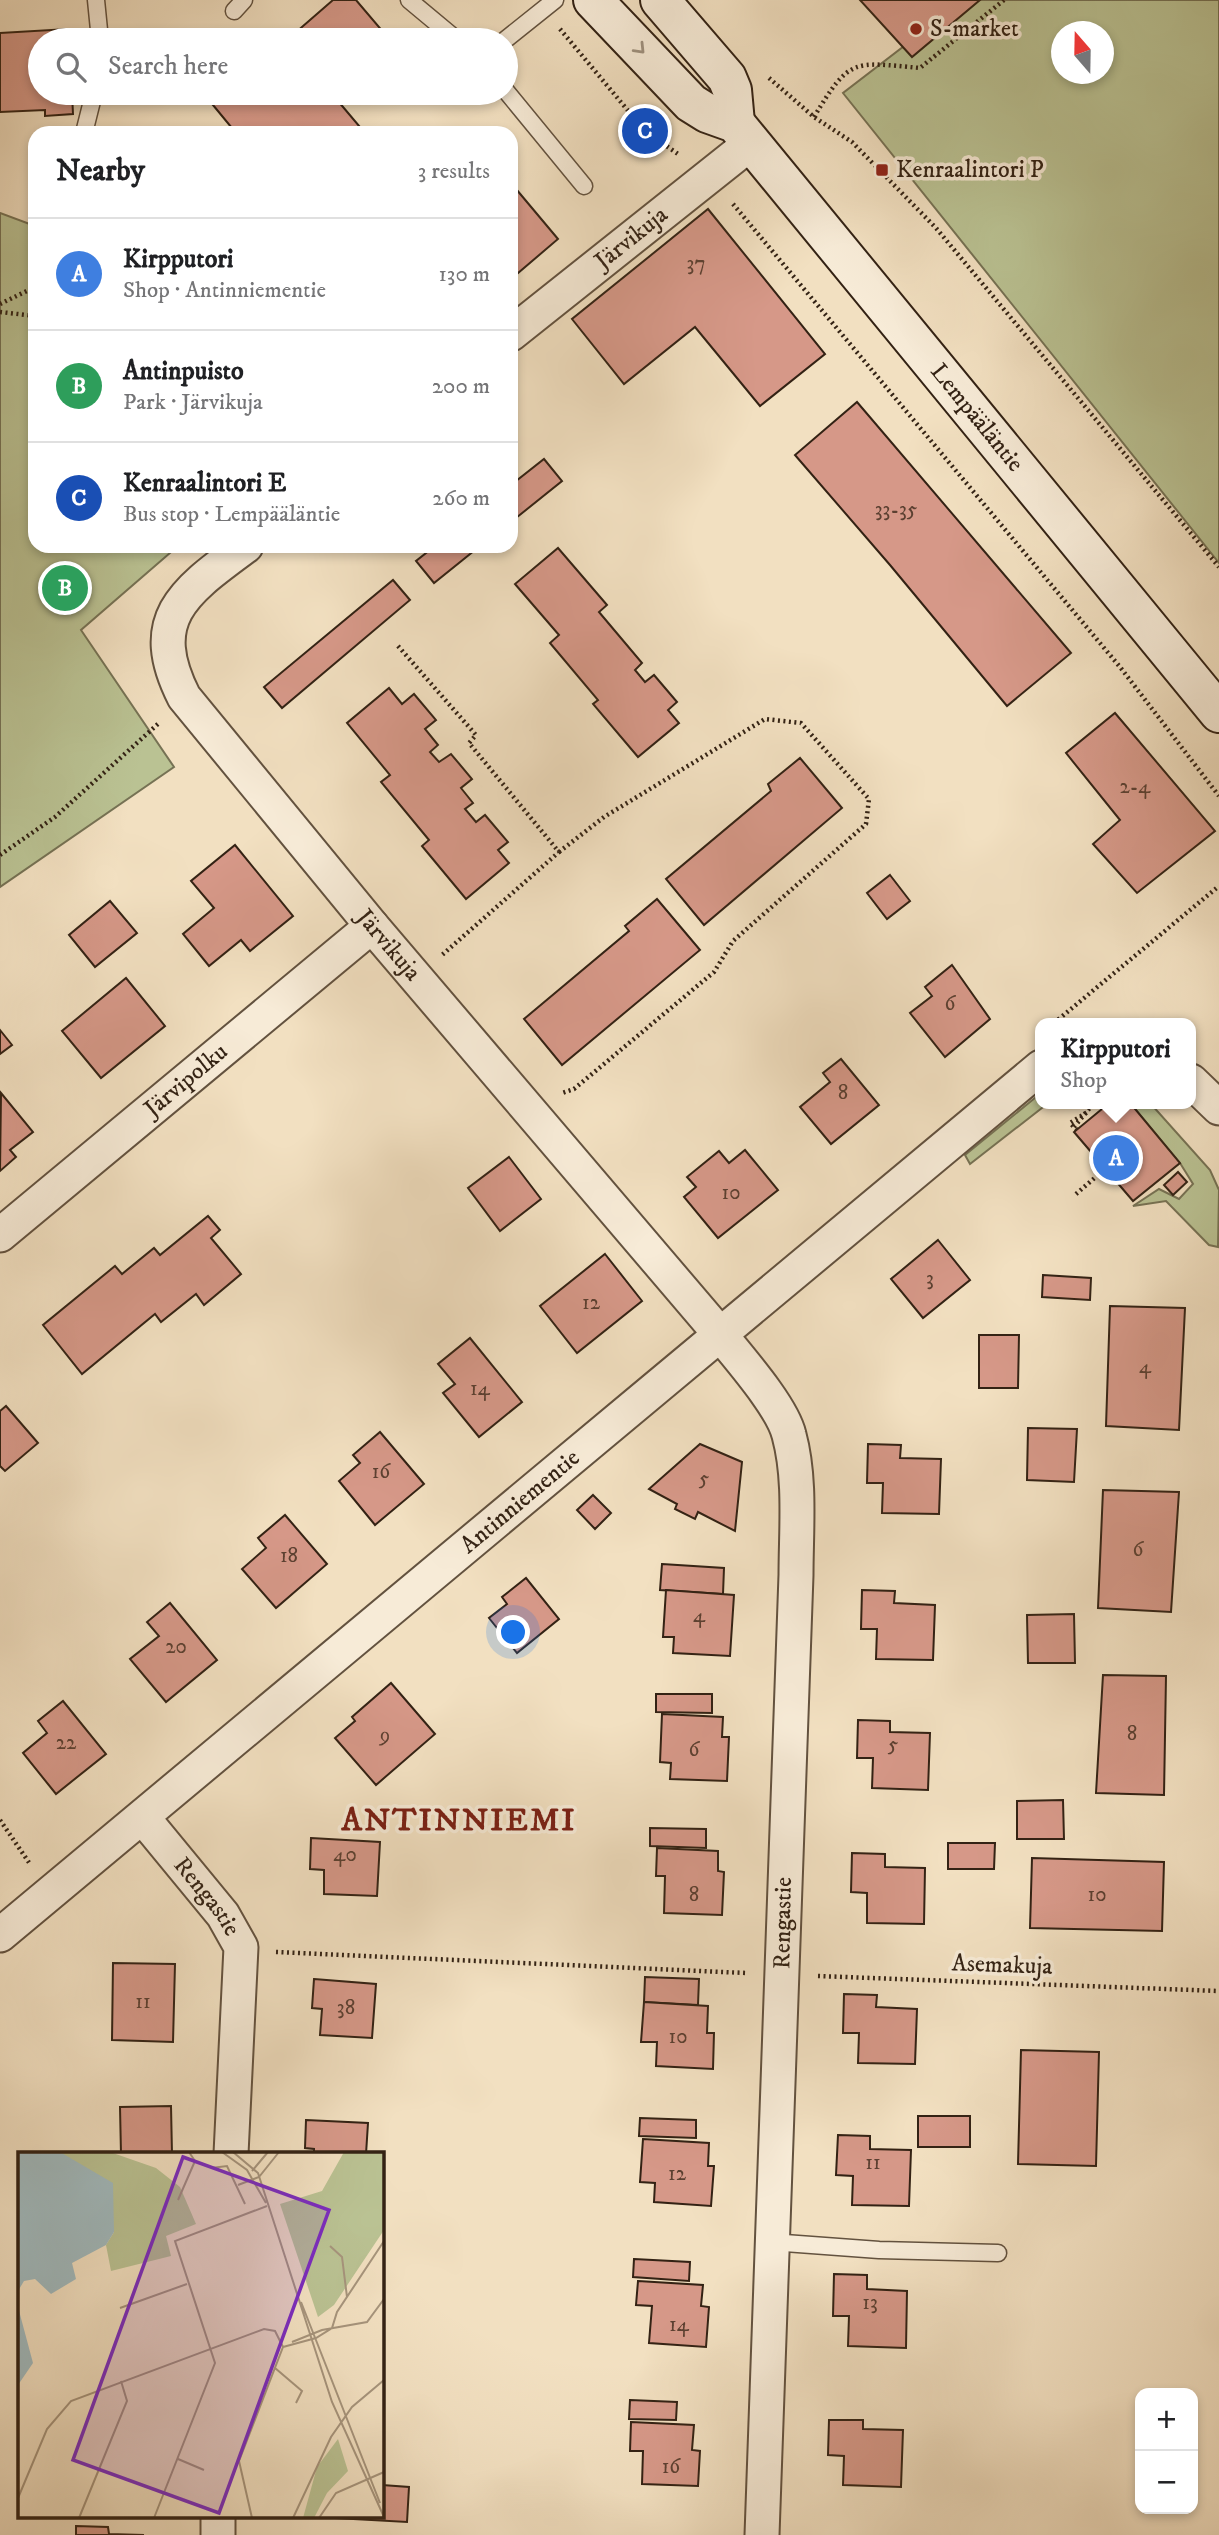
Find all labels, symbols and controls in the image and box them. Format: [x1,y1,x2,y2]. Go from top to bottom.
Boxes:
place label: S-market [930,14,1019,44]
marker: S-market [908,21,924,37]
north arrow [1051,21,1114,84]
search box [28,28,518,105]
one-way arrow [631,41,644,54]
icon: search [52,48,90,86]
text: Search here [108,50,228,83]
pin: C [622,105,668,157]
text: Nearby [56,153,145,190]
place label: Kenraalintori P [896,155,1044,185]
text: 3 results [418,157,490,186]
marker: Kenraalintori P [874,162,890,178]
street label: Järvikuja [587,199,675,278]
text: Kirpputori [123,243,234,276]
house number: 37 [687,251,705,277]
text: A [72,260,86,289]
text: 130 m [438,260,490,289]
text: Shop · Antinniementie [123,276,326,305]
text: Antinpuisto [123,355,244,388]
street label: Lempääläntie [924,357,1030,478]
text: B [72,372,86,401]
text: 200 m [432,372,490,401]
text: Park · Järvikuja [123,388,263,417]
text: Kenraalintori E [123,467,286,500]
text: C [71,484,87,513]
text: 260 m [432,484,490,513]
house number: 33-35 [875,497,917,523]
text: Bus stop · Lempääläntie [123,500,340,529]
pin: B [42,562,88,614]
house number: 2-4 [1120,774,1151,800]
street label: Järvikuja [348,902,428,988]
house number: 6 [945,991,957,1017]
popup [1035,1018,1196,1109]
text: Kirpputori [1060,1033,1171,1066]
street label: Järvipolku [137,1037,234,1125]
text: Shop [1060,1066,1107,1095]
house number: 8 [838,1080,848,1106]
pin: A [1093,1132,1139,1184]
house number: 10 [722,1180,740,1206]
house number: 3 [926,1266,934,1292]
house number: 12 [582,1290,601,1316]
house number: 4 [1139,1354,1152,1380]
house number: 14 [470,1376,491,1402]
street label: Antinniementie [454,1443,586,1560]
house number: 16 [372,1459,391,1485]
house number: 5 [699,1466,709,1492]
house number: 6 [1133,1537,1145,1563]
house number: 18 [280,1543,298,1569]
house number: 4 [693,1603,706,1629]
your location [496,1615,530,1649]
house number: 20 [165,1634,187,1660]
house number: 8 [1127,1721,1137,1747]
house number: 9 [379,1723,390,1749]
house number: 22 [56,1730,77,1756]
house number: 5 [888,1732,898,1758]
house number: 6 [689,1737,701,1763]
district label: ANTINNIEMI [341,1801,576,1841]
house number: 40 [333,1842,357,1868]
street label: Rengastie [167,1851,247,1941]
street label: Rengastie [767,1877,799,1969]
house number: 8 [689,1882,699,1908]
house number: 10 [1088,1882,1106,1908]
street label: Asemakuja [951,1948,1054,1982]
house number: 11 [135,1989,151,2015]
house number: 38 [337,1995,355,2021]
house number: 10 [669,2024,687,2050]
house number: 11 [865,2150,881,2176]
inset map [18,2152,383,2518]
house number: 12 [668,2161,687,2187]
house number: 13 [862,2290,878,2316]
house number: 14 [669,2312,690,2338]
map controls [1135,2388,1198,2514]
button: + [1135,2388,1198,2451]
button: − [1135,2451,1198,2514]
house number: 16 [662,2454,681,2480]

